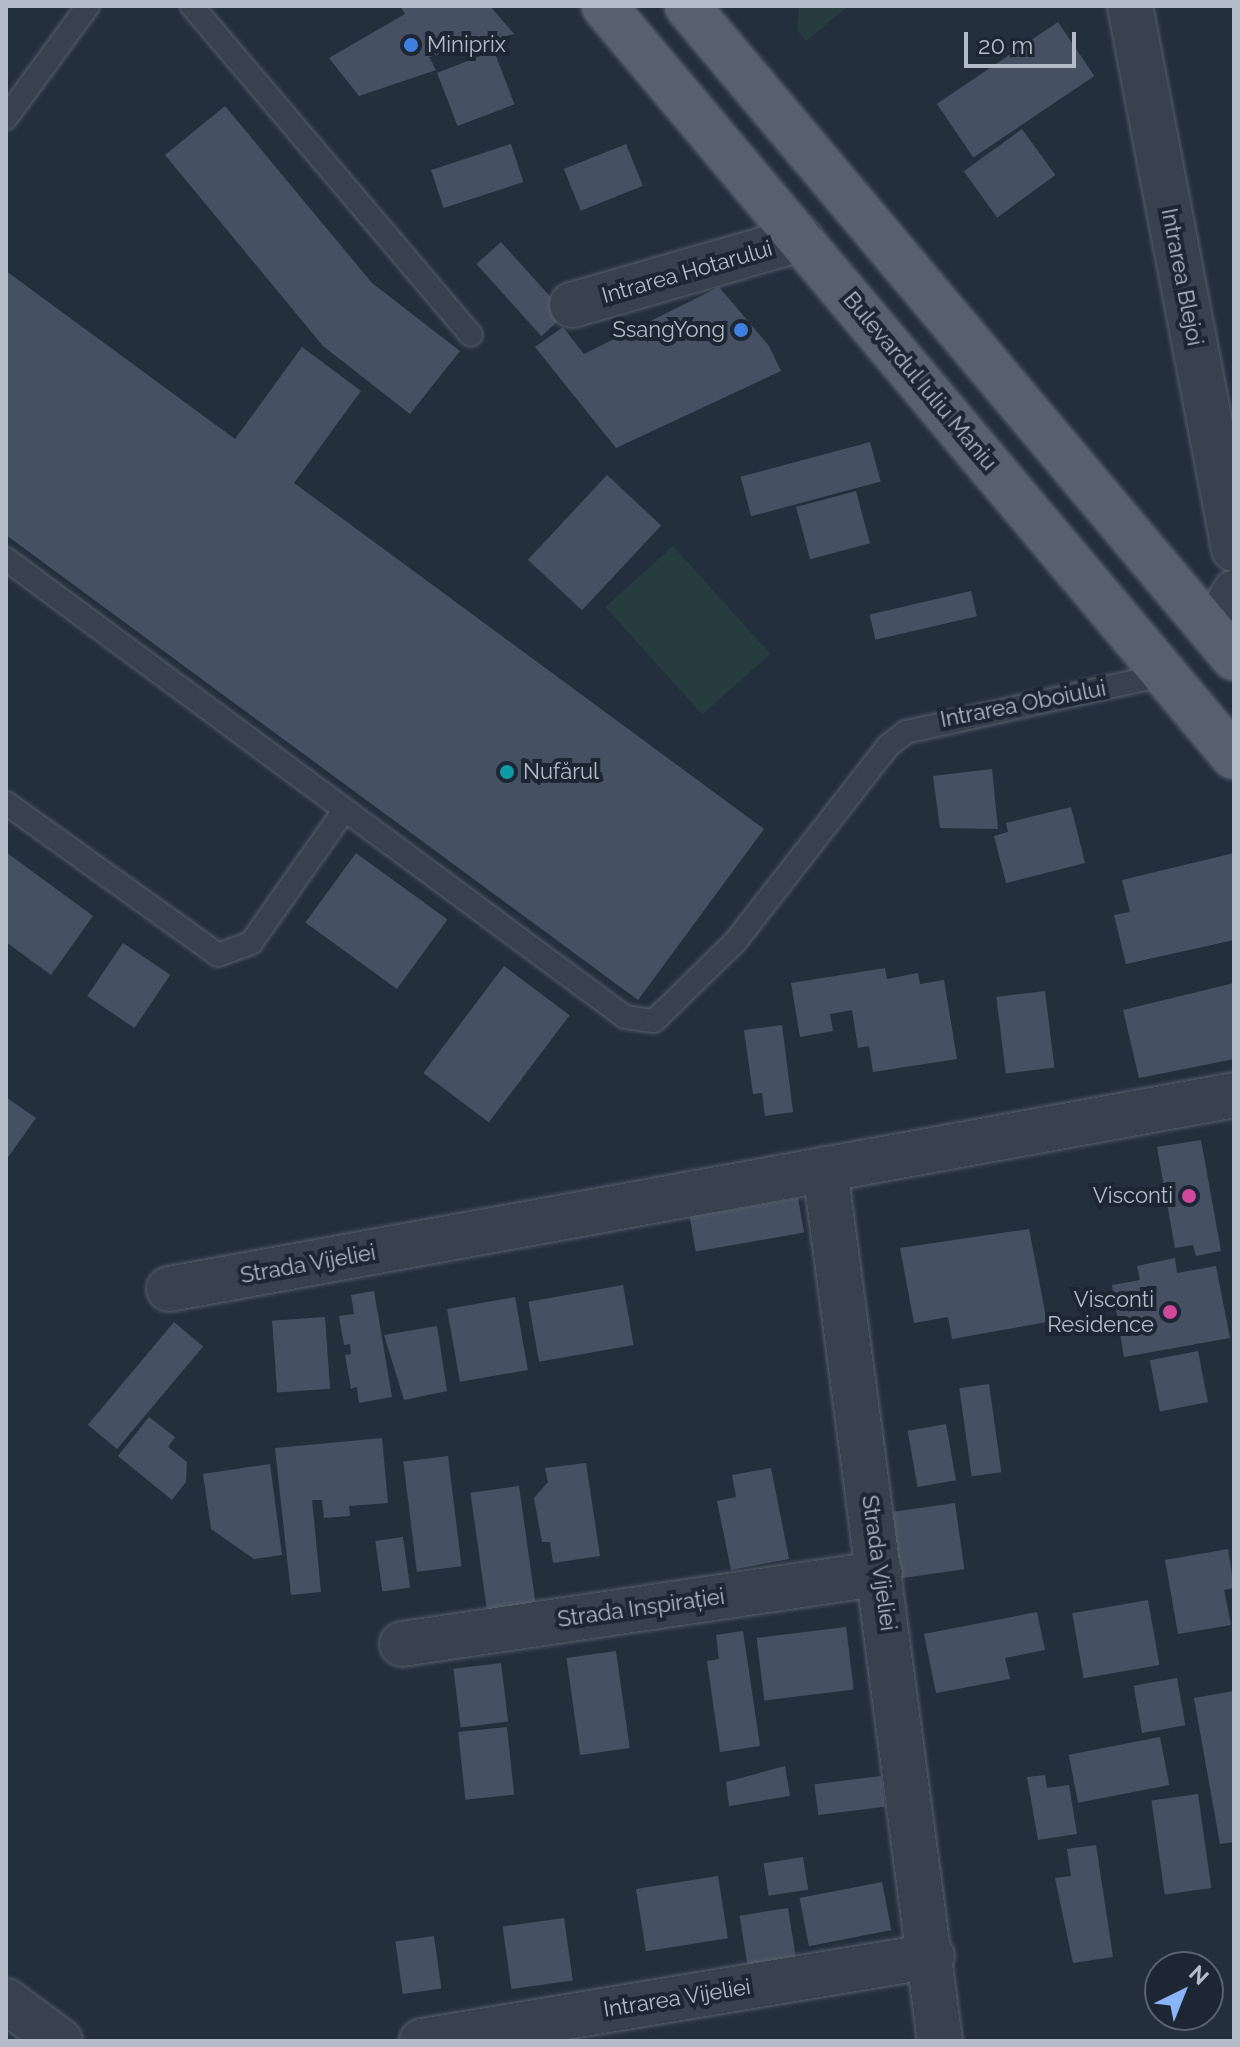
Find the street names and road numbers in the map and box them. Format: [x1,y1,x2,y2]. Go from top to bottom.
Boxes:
street label: Intrarea Blejoi [1156,206,1208,348]
street label: Intrarea Hotarului [599,235,775,309]
street label: Bulevardul Iuliu Maniu [837,286,1003,476]
street label: Intrarea Oboiului [938,675,1108,733]
street label: Strada Vijeliei [238,1239,378,1289]
street label: Strada Vijeliei [856,1493,902,1633]
street label: Strada Inspirației [556,1583,726,1633]
street label: Intrarea Vijeliei [601,1973,753,2023]

